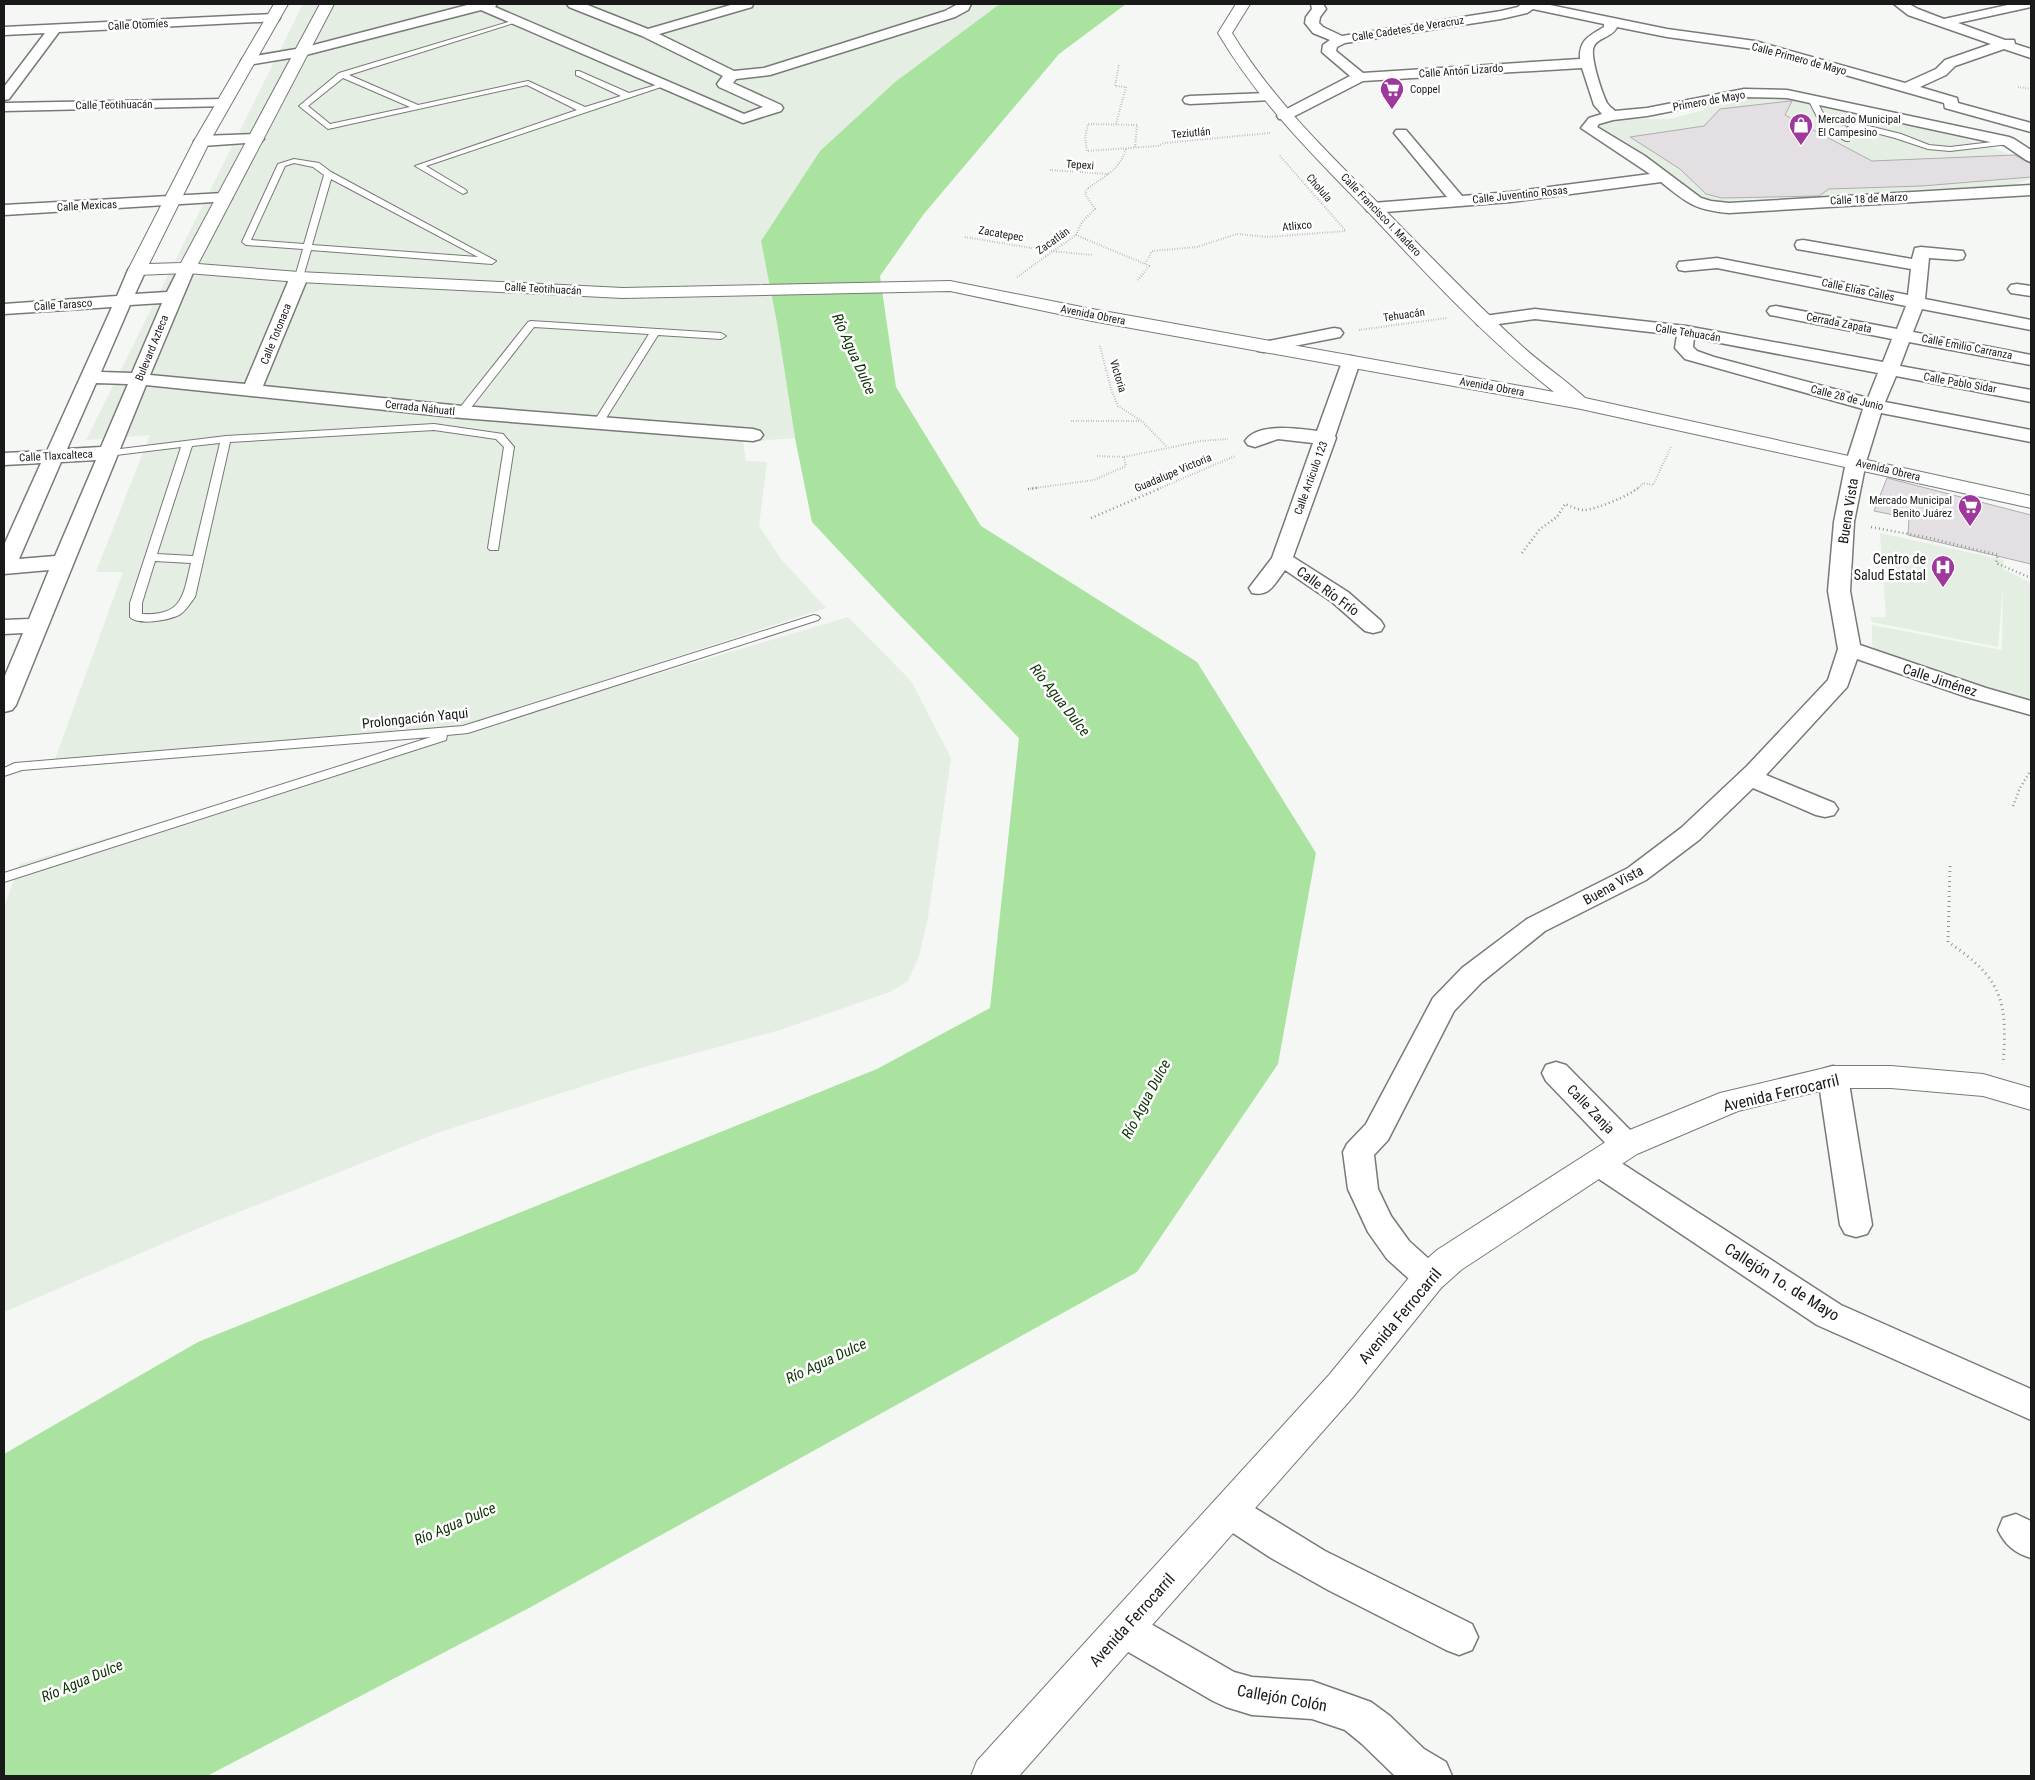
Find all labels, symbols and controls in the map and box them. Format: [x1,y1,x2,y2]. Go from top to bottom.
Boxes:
street label: Calle Cadetes de Veracruz [1351,14,1465,44]
street label: Calle Otomíes [107,17,169,33]
street label: Calle Primero de Mayo [1750,40,1848,78]
street label: Calle Antón Lizardo [1418,62,1504,80]
supermarket icon: Coppel [1379,76,1405,110]
place label: Coppel [1410,83,1440,96]
street label: Primero de Mayo [1672,88,1747,114]
street label: Calle Teotihuacán [75,98,153,112]
shop icon: Mercado Municipal El Campesino [1788,112,1814,146]
place label: Mercado Municipal El Campesino [1818,113,1901,139]
street label: Teziutlán [1171,125,1211,141]
street label: Tepexi [1065,158,1095,172]
street label: Cholula [1303,171,1335,205]
street label: Calle Francisco I. Madero [1338,171,1424,259]
street label: Calle Juventino Rosas [1472,184,1568,206]
street label: Calle 18 de Marzo [1830,190,1909,208]
street label: Calle Mexicas [56,198,118,214]
street label: Atlixco [1282,218,1313,234]
street label: Zacatepec [977,224,1025,244]
street label: Zacatlán [1034,225,1072,257]
street label: Calle Elías Calles [1820,276,1896,304]
street label: Calle Teotihuacán [504,280,582,298]
street label: Calle Tarasco [33,296,93,314]
street label: Calle Totonaca [258,302,294,366]
street label: Avenida Obrera [1059,302,1127,328]
street label: Tehuacán [1382,306,1426,324]
street label: Cerrada Zapata [1805,310,1873,336]
water label: Río Agua Dulce [828,311,880,398]
street label: Bulevard Azteca [133,313,171,383]
street label: Calle Tehuacán [1654,321,1722,345]
street label: Calle Emilio Carranza [1920,332,2014,362]
street label: Victoria [1107,358,1129,394]
street label: Calle Pablo Sidar [1923,370,1998,396]
street label: Avenida Obrera [1458,375,1526,399]
street label: Calle 28 de Junio [1809,383,1885,413]
street label: Cerrada Náhuatl [384,398,456,418]
street label: Calle Artículo 123 [1292,439,1330,517]
street label: Calle Tlaxcalteca [19,448,93,464]
street label: Guadalupe Victoria [1133,451,1213,495]
street label: Avenida Obrera [1854,456,1922,484]
street label: Buena Vista [1835,477,1861,545]
supermarket icon: Mercado Municipal Benito Juárez [1957,493,1983,527]
place label: Mercado Municipal Benito Juárez [1869,494,1952,520]
place label: Centro de Salud Estatal [1854,551,1926,583]
hospital icon: Centro de Salud Estatal [1930,554,1956,588]
street label: Calle Río Frío [1294,563,1362,619]
water label: Río Agua Dulce [1026,660,1094,740]
street label: Calle Jiménez [1901,660,1979,700]
street label: Prolongación Yaqui [361,704,469,732]
street label: Buena Vista [1580,862,1646,908]
water label: Río Agua Dulce [1118,1056,1174,1142]
street label: Avenida Ferrocarril [1721,1070,1841,1116]
street label: Calle Zanja [1564,1081,1618,1137]
street label: Callejón 1o. de Mayo [1721,1239,1843,1325]
street label: Avenida Ferrocarril [1355,1264,1445,1368]
water label: Río Agua Dulce [783,1334,869,1388]
water label: Río Agua Dulce [411,1499,499,1549]
street label: Avenida Ferrocarril [1085,1570,1179,1670]
water label: Río Agua Dulce [38,1656,126,1706]
street label: Callejón Colón [1235,1681,1329,1715]

